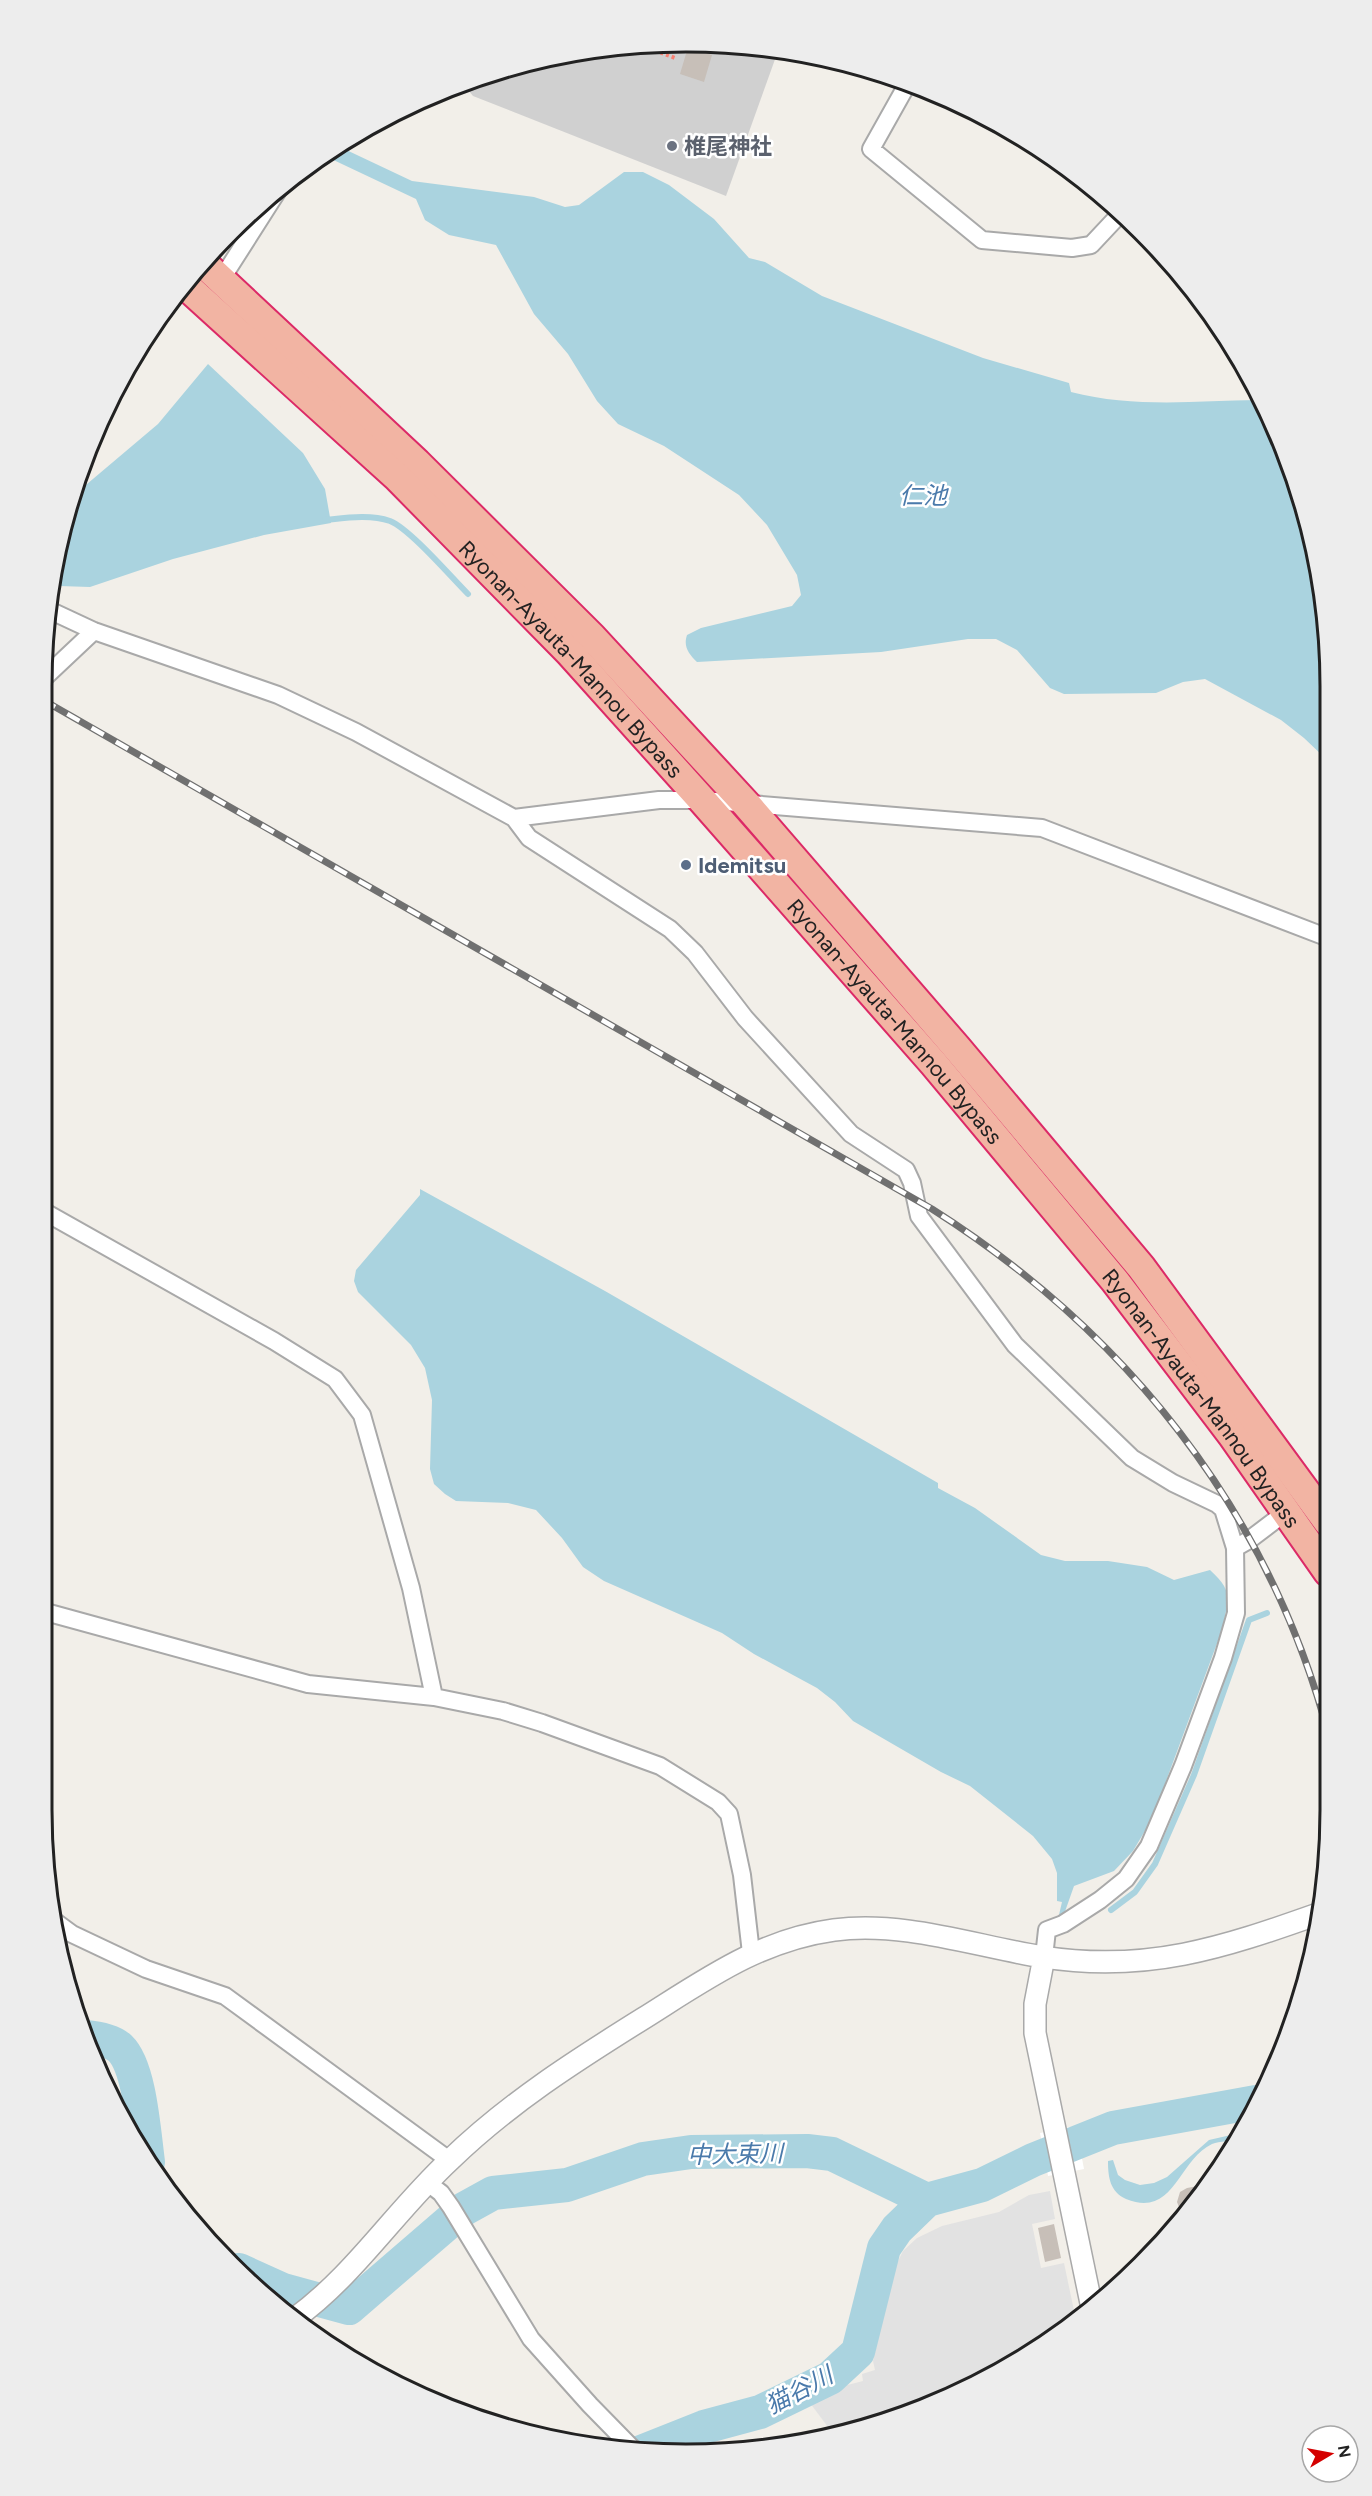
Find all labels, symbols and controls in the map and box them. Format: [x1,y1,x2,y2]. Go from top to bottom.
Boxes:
place label: 椎尾神社 [684,133,772,160]
marker: 椎尾神社 [665,139,679,153]
water label: 仁池 [899,481,949,510]
street label: Ryonan-Ayauta-Mannou Bypass [453,535,689,783]
place label: Idemitsu [698,852,786,879]
marker: Idemitsu [679,858,693,872]
street label: Ryonan-Ayauta-Mannou Bypass [782,893,1008,1149]
street label: Ryonan-Ayauta-Mannou Bypass [1097,1263,1306,1533]
water label: 中大束川 [687,2139,786,2169]
water label: 猫谷川 [760,2359,840,2420]
north arrow [1300,2424,1360,2484]
text: N [1334,2444,1355,2459]

